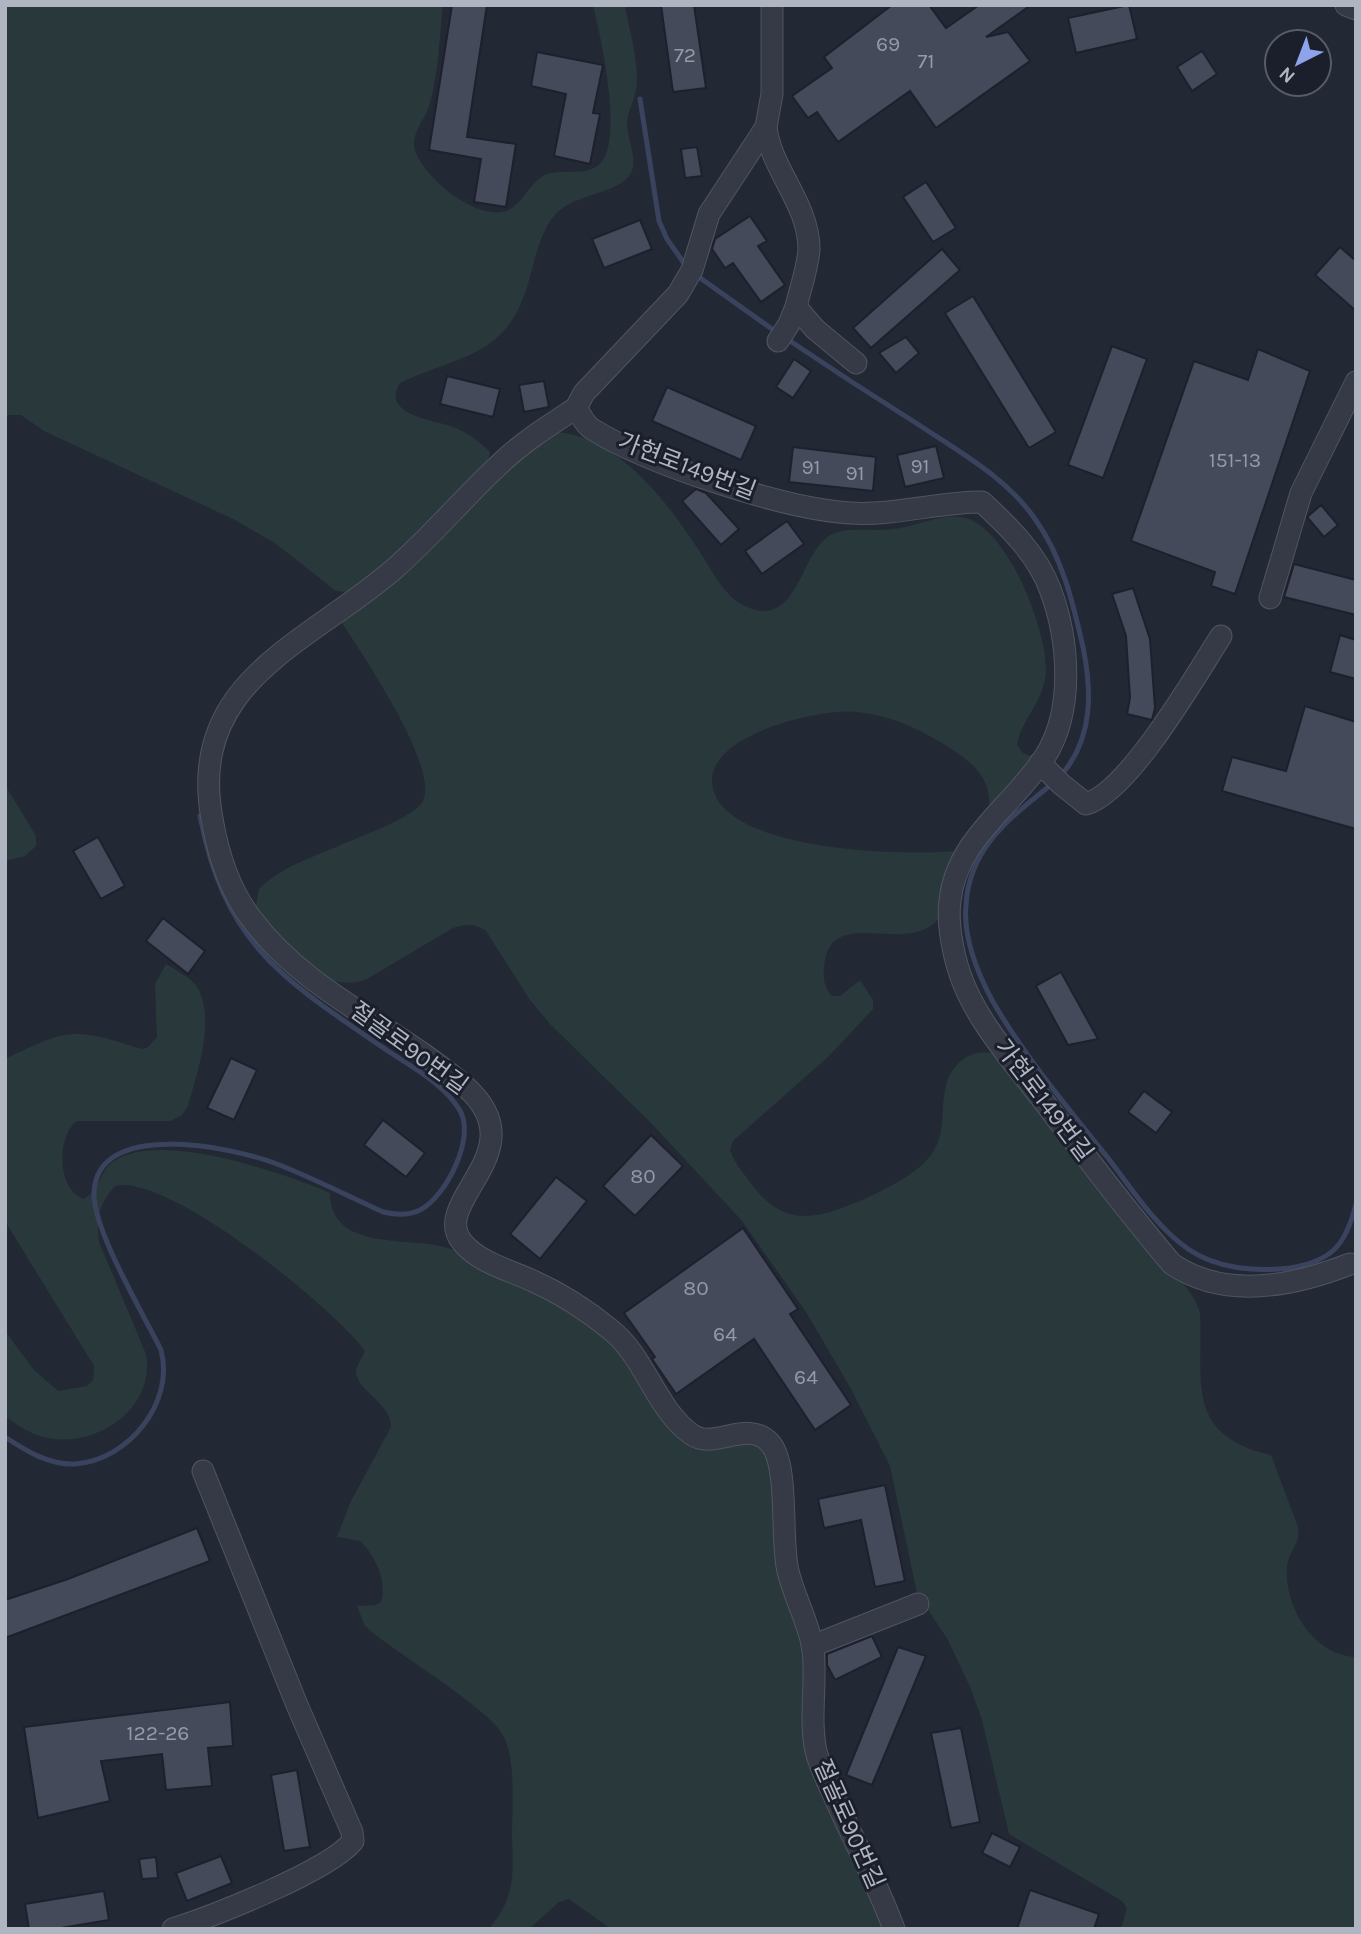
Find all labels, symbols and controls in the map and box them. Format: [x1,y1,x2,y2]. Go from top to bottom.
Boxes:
north arrow [1263,28,1333,98]
house number: 69 [876,32,900,56]
house number: 72 [674,43,696,67]
house number: 71 [918,49,934,73]
text: N [1275,62,1300,88]
street label: 가현로149번길 [614,427,760,505]
house number: 151-13 [1209,448,1261,472]
house number: 91 [910,454,930,478]
house number: 91 [801,455,821,479]
house number: 91 [845,461,865,485]
street label: 절골로90번길 [345,996,473,1100]
street label: 가현로149번길 [989,1033,1099,1167]
house number: 80 [630,1164,656,1188]
house number: 80 [683,1276,709,1300]
house number: 64 [713,1322,737,1346]
house number: 64 [794,1365,818,1389]
house number: 122-26 [127,1721,189,1745]
street label: 절골로90번길 [808,1755,890,1893]

